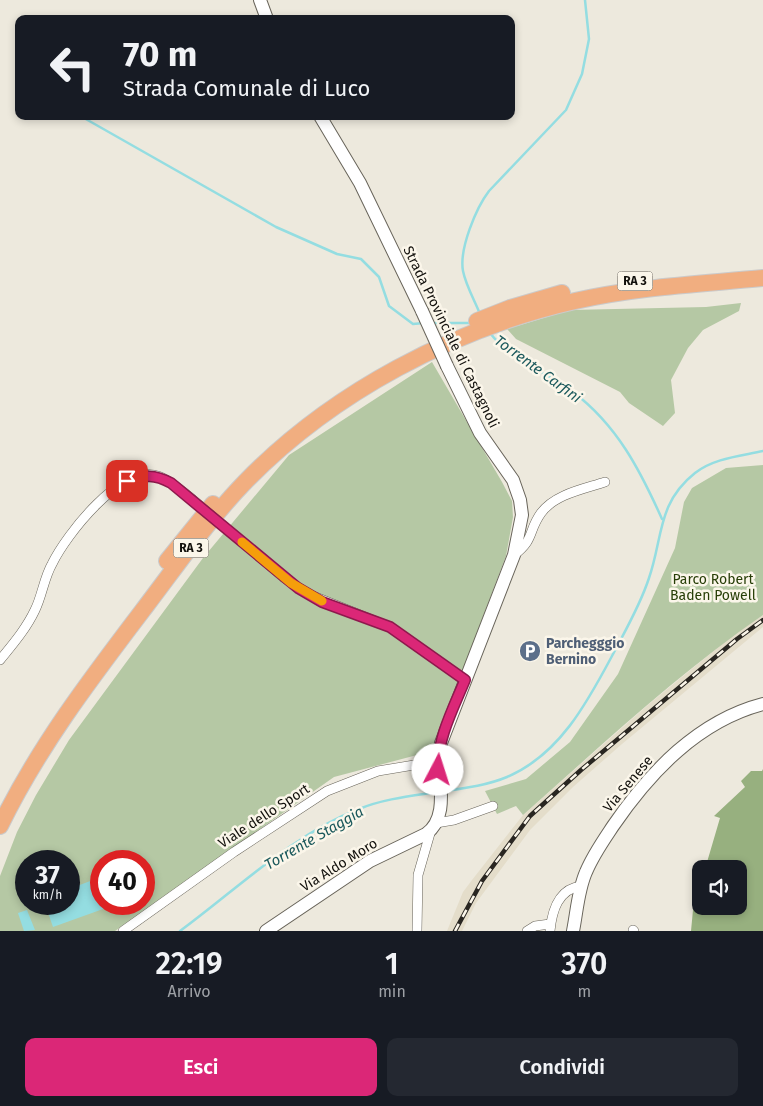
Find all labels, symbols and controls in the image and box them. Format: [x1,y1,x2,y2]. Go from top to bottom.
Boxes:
text: 70 m [123,33,197,75]
icon: left [40,35,105,100]
text: Strada Comunale di Luco [123,75,370,102]
street label: Strada Provinciale di Castagnoli [399,243,503,431]
road number: RA 3 [618,272,652,290]
water label: Torrente Carfini [491,331,585,407]
pin [106,460,148,502]
icon: arrive [113,467,141,495]
road number: RA 3 [174,538,208,558]
park label: Parco Robert Baden Powell [670,571,756,604]
place label: Parchegggio Bernino [546,635,624,668]
parking icon: Parchegggio Bernino [518,639,542,663]
position arrow [411,743,463,795]
street label: Via Senese [600,752,656,816]
street label: Viale dello Sport [215,780,314,852]
water label: Torrente Staggia [261,802,367,874]
street label: Via Aldo Moro [297,835,381,895]
speed limit sign: 40 [90,850,155,915]
map controls [692,860,747,915]
button: sound [692,860,747,915]
text: 37 [35,861,60,891]
text: km/h [33,888,62,902]
text: 22:19 [156,946,223,982]
text: 1 [385,946,399,982]
text: 370 [561,946,607,982]
text: Arrivo [167,982,211,1001]
text: min [378,982,406,1001]
text: m [578,982,591,1001]
button: Esci [25,1038,377,1096]
button: Condividi [387,1038,738,1096]

